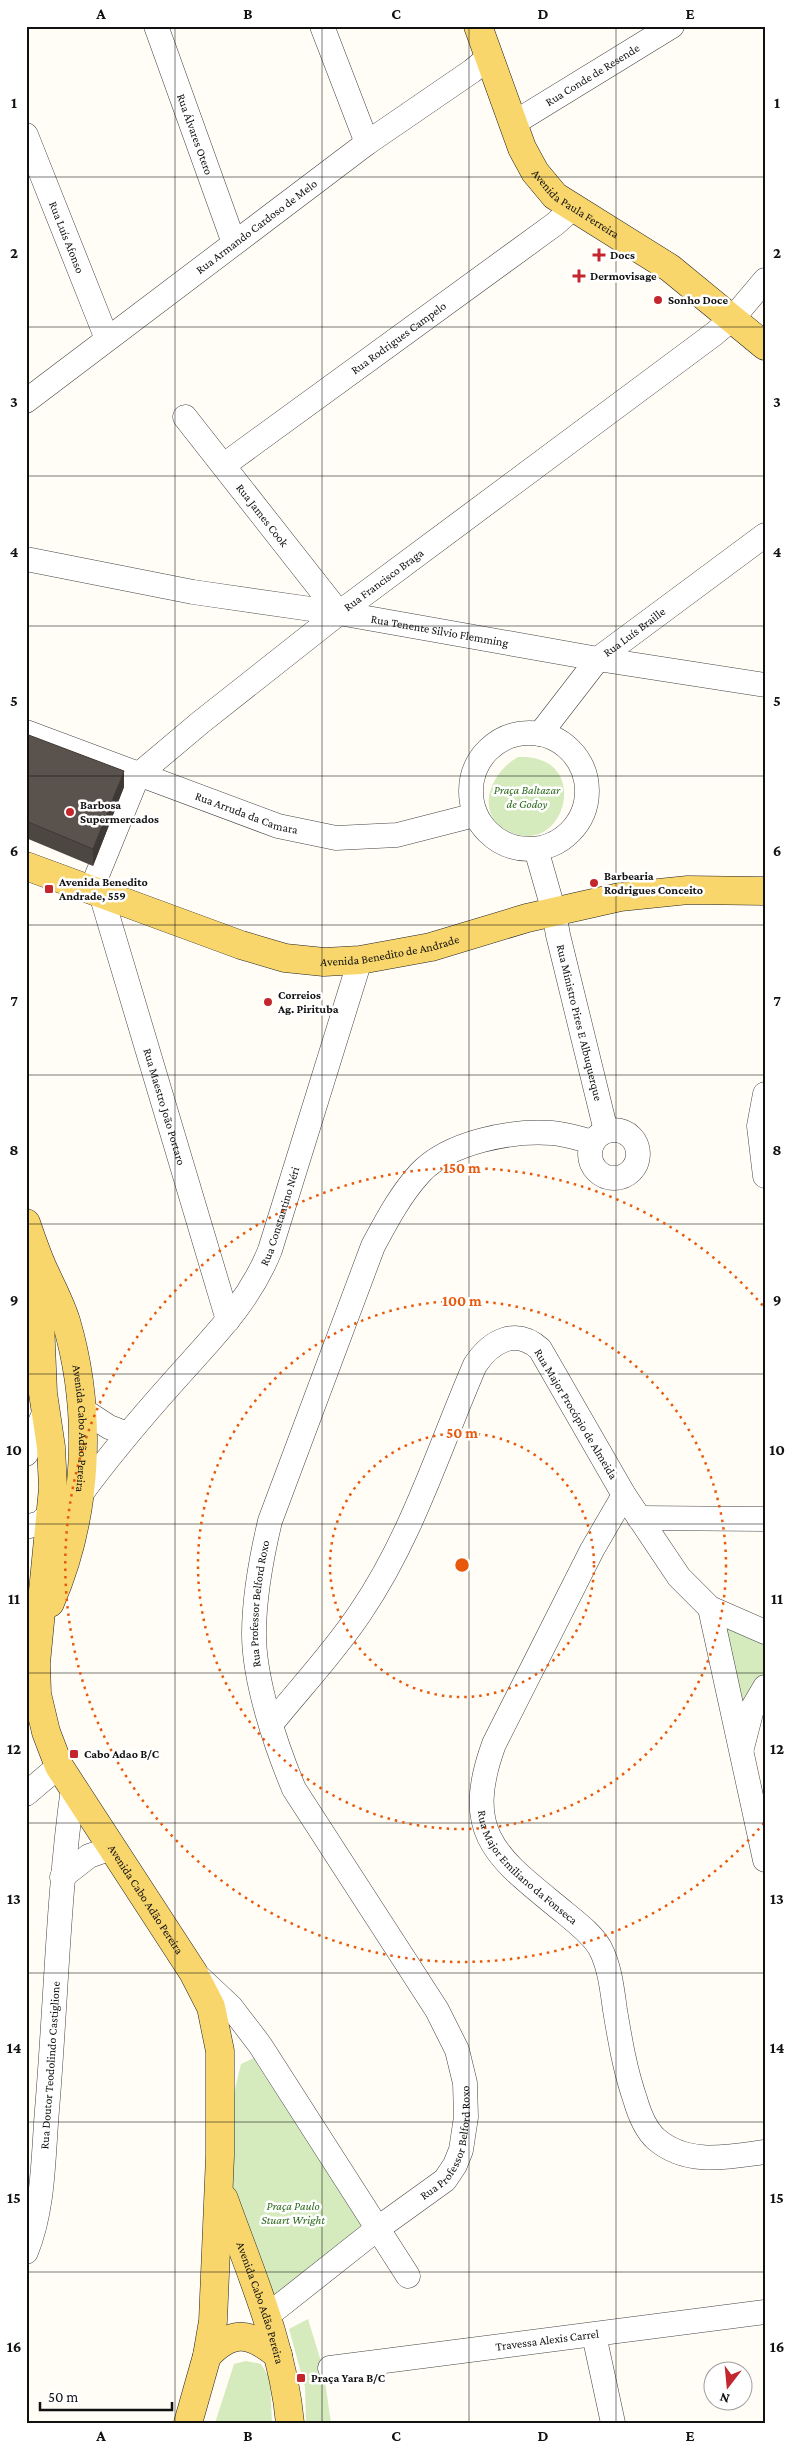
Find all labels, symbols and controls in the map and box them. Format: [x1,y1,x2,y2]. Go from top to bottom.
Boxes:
text: A [95,5,106,22]
text: B [243,5,253,22]
text: C [391,5,401,22]
text: D [537,5,549,22]
text: E [685,5,695,22]
street label: Rua Conde de Resende [543,41,642,109]
street label: Rua Álvares Otero [174,92,216,177]
text: 1 [11,94,17,111]
text: 1 [774,94,780,111]
street label: Avenida Paula Ferreira [529,166,622,242]
street label: Rua Armando Cardoso de Melo [193,176,320,277]
street label: Rua Luís Afonso [46,199,87,275]
text: 2 [10,244,18,261]
text: 2 [773,244,781,261]
marker: Docs [592,248,606,262]
place label: Docs [610,248,635,262]
marker: Dermovisage [572,269,586,283]
place label: Dermovisage [590,269,657,283]
place label: Sonho Doce [668,293,728,307]
marker: Sonho Doce [652,294,664,306]
street label: Rua Rodrigues Campelo [348,299,449,377]
text: 3 [10,393,18,410]
text: 3 [773,393,781,410]
street label: Rua James Cook [233,481,291,550]
text: 4 [10,543,19,560]
text: 4 [773,543,782,560]
street label: Rua Francisco Braga [341,545,427,614]
street label: Rua Luís Braille [600,604,668,660]
street label: Rua Tenente Silvio Flemming [370,612,510,650]
text: 5 [10,692,18,709]
text: 5 [773,692,781,709]
park label: Praça Baltazar de Godoy [494,783,561,811]
street label: Rua Arruda da Camara [193,789,300,837]
place label: Barbosa Supermercados [80,798,159,826]
marker: Barbosa Supermercados [64,806,76,818]
text: 6 [10,842,18,859]
text: 6 [773,842,781,859]
place label: Barbearia Rodrigues Conceito [604,869,703,897]
place label: Avenida Benedito Andrade, 559 [58,875,148,903]
marker: Barbearia Rodrigues Conceito [588,877,600,889]
marker: Avenida Benedito Andrade, 559 [43,883,55,895]
street label: Avenida Benedito de Andrade [320,932,461,969]
street label: Rua Ministro Pires E Albuquerque [554,943,605,1102]
place label: Correios Ag. Pirituba [277,988,339,1016]
text: 7 [10,992,18,1009]
text: 7 [773,992,781,1009]
marker: Correios Ag. Pirituba [262,996,274,1008]
street label: Rua Maestro João Portaro [140,1047,188,1167]
text: 8 [9,1141,19,1158]
text: 8 [772,1141,782,1158]
text: 150 m [443,1160,481,1176]
street label: Rua Constantino Néri [257,1165,302,1268]
text: 9 [10,1291,18,1308]
text: 9 [773,1291,781,1308]
text: 100 m [442,1293,482,1309]
street label: Rua Major Procópio de Almeida [531,1346,621,1482]
street label: Avenida Cabo Adão Pereira [69,1364,90,1494]
text: 50 m [446,1425,478,1441]
text: 10 [6,1441,22,1458]
text: 10 [769,1441,785,1458]
street label: Rua Professor Belford Roxo [247,1539,272,1668]
centre of rings [453,1556,471,1574]
text: 11 [8,1590,20,1607]
text: 11 [771,1590,783,1607]
text: 12 [7,1740,21,1757]
text: 12 [770,1740,784,1757]
place label: Cabo Adao B/C [84,1747,160,1761]
marker: Cabo Adao B/C [68,1748,80,1760]
street label: Rua Major Emiliano da Fonseca [475,1809,581,1928]
street label: Avenida Cabo Adão Pereira [105,1842,187,1957]
text: 13 [7,1890,21,1907]
text: 13 [770,1890,784,1907]
street label: Rua Doutor Teodolindo Castiglione [37,1981,63,2150]
text: 14 [7,2039,22,2056]
text: 14 [770,2039,785,2056]
street label: Rua Professor Belford Roxo [417,2085,473,2203]
text: 15 [7,2189,21,2206]
text: 15 [770,2189,784,2206]
park label: Praça Paulo Stuart Wright [261,2199,325,2227]
street label: Avenida Cabo Adão Pereira [233,2240,287,2366]
street label: Travessa Alexis Carrel [495,2326,600,2354]
text: 16 [7,2338,21,2355]
text: 16 [770,2338,784,2355]
north arrow [704,2362,754,2412]
place label: Praça Yara B/C [311,2371,386,2385]
marker: Praça Yara B/C [295,2372,307,2384]
scale bar [40,2379,172,2411]
text: 50 m [48,2389,78,2405]
text: N [717,2389,731,2408]
text: A [95,2427,106,2444]
text: B [243,2427,253,2444]
text: C [391,2427,401,2444]
text: D [537,2427,549,2444]
text: E [685,2427,695,2444]

